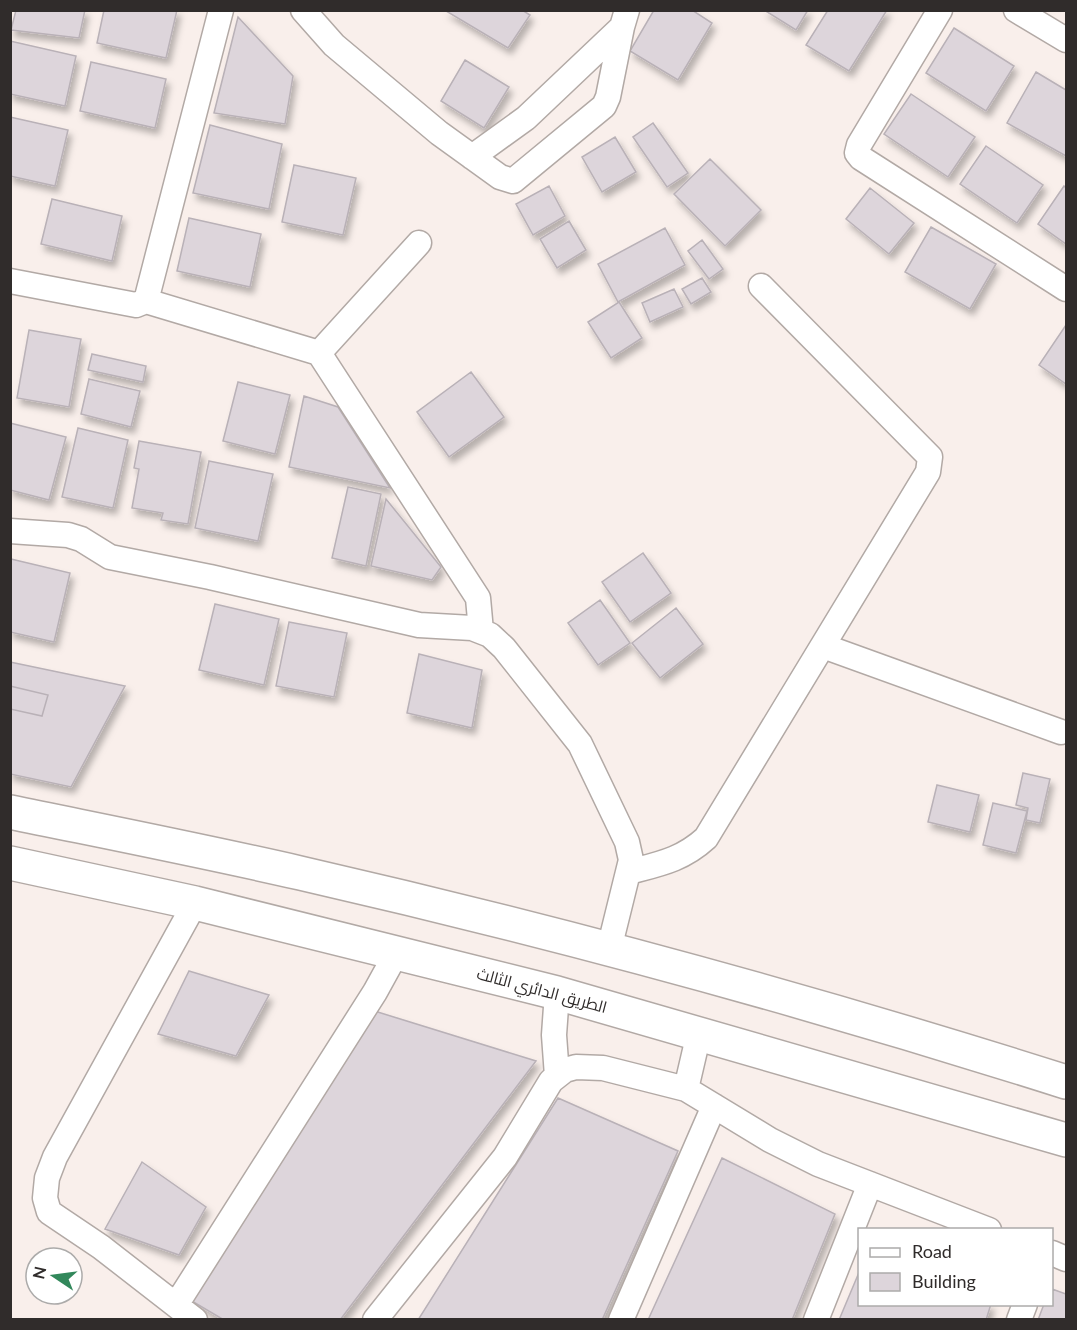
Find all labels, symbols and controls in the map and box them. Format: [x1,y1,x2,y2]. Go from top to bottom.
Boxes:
street label: الطريق الدائري الثالث [474,963,609,1021]
legend [858,1228,1053,1306]
text: Road [912,1240,952,1262]
north arrow [24,1246,84,1306]
text: N [28,1264,50,1281]
text: Building [912,1270,976,1292]

